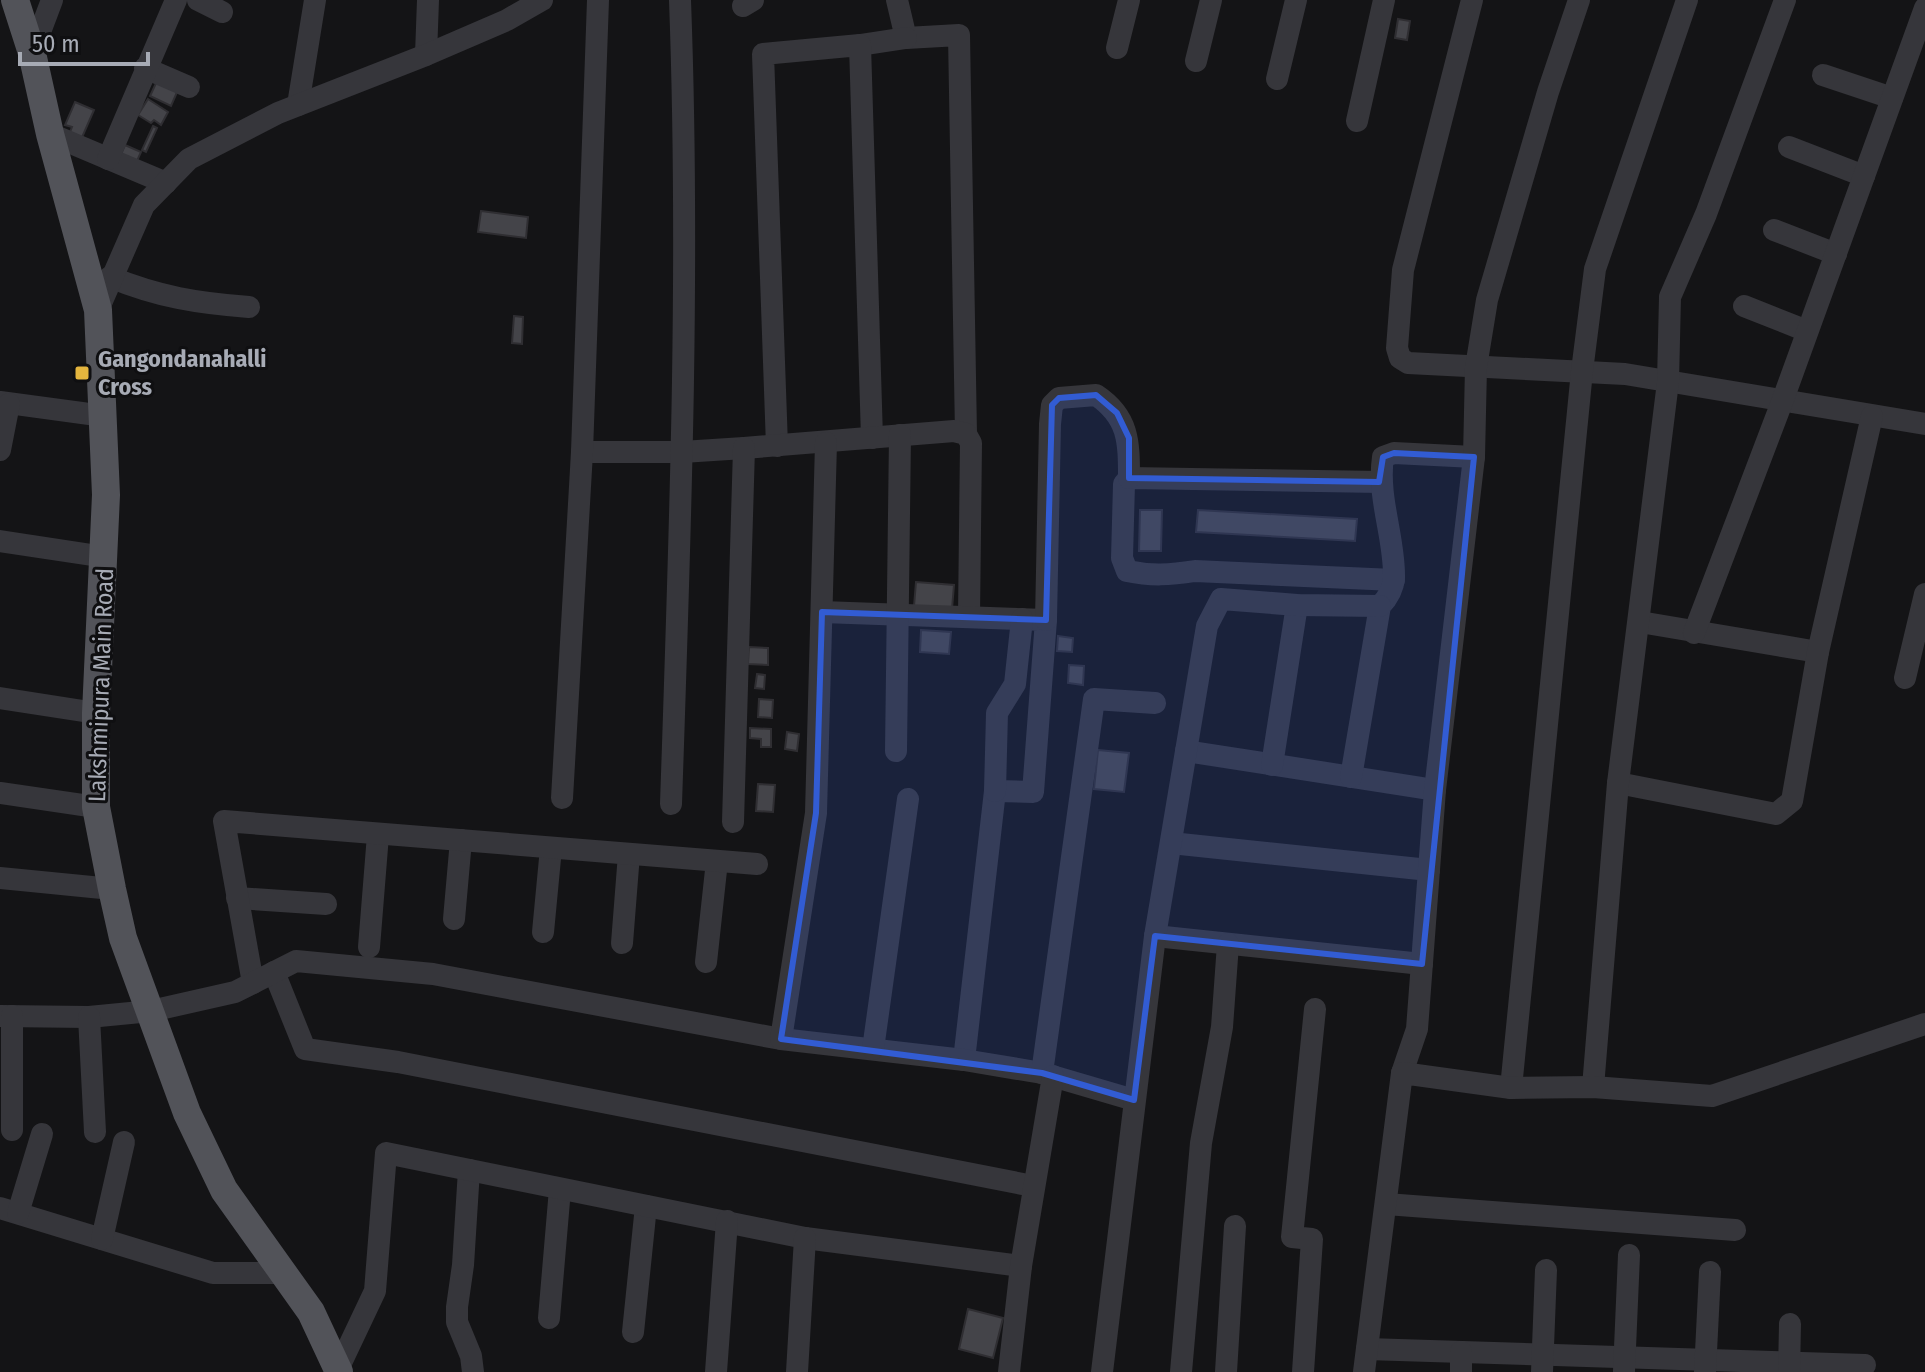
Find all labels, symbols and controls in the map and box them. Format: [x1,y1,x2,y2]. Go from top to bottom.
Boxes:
scale bar [20,16,148,66]
text: 50 m [32,30,80,58]
place label: Gangondanahalli Cross [98,345,267,401]
marker: Gangondanahalli Cross [73,364,91,382]
street label: Lakshmipura Main Road [83,568,119,802]

